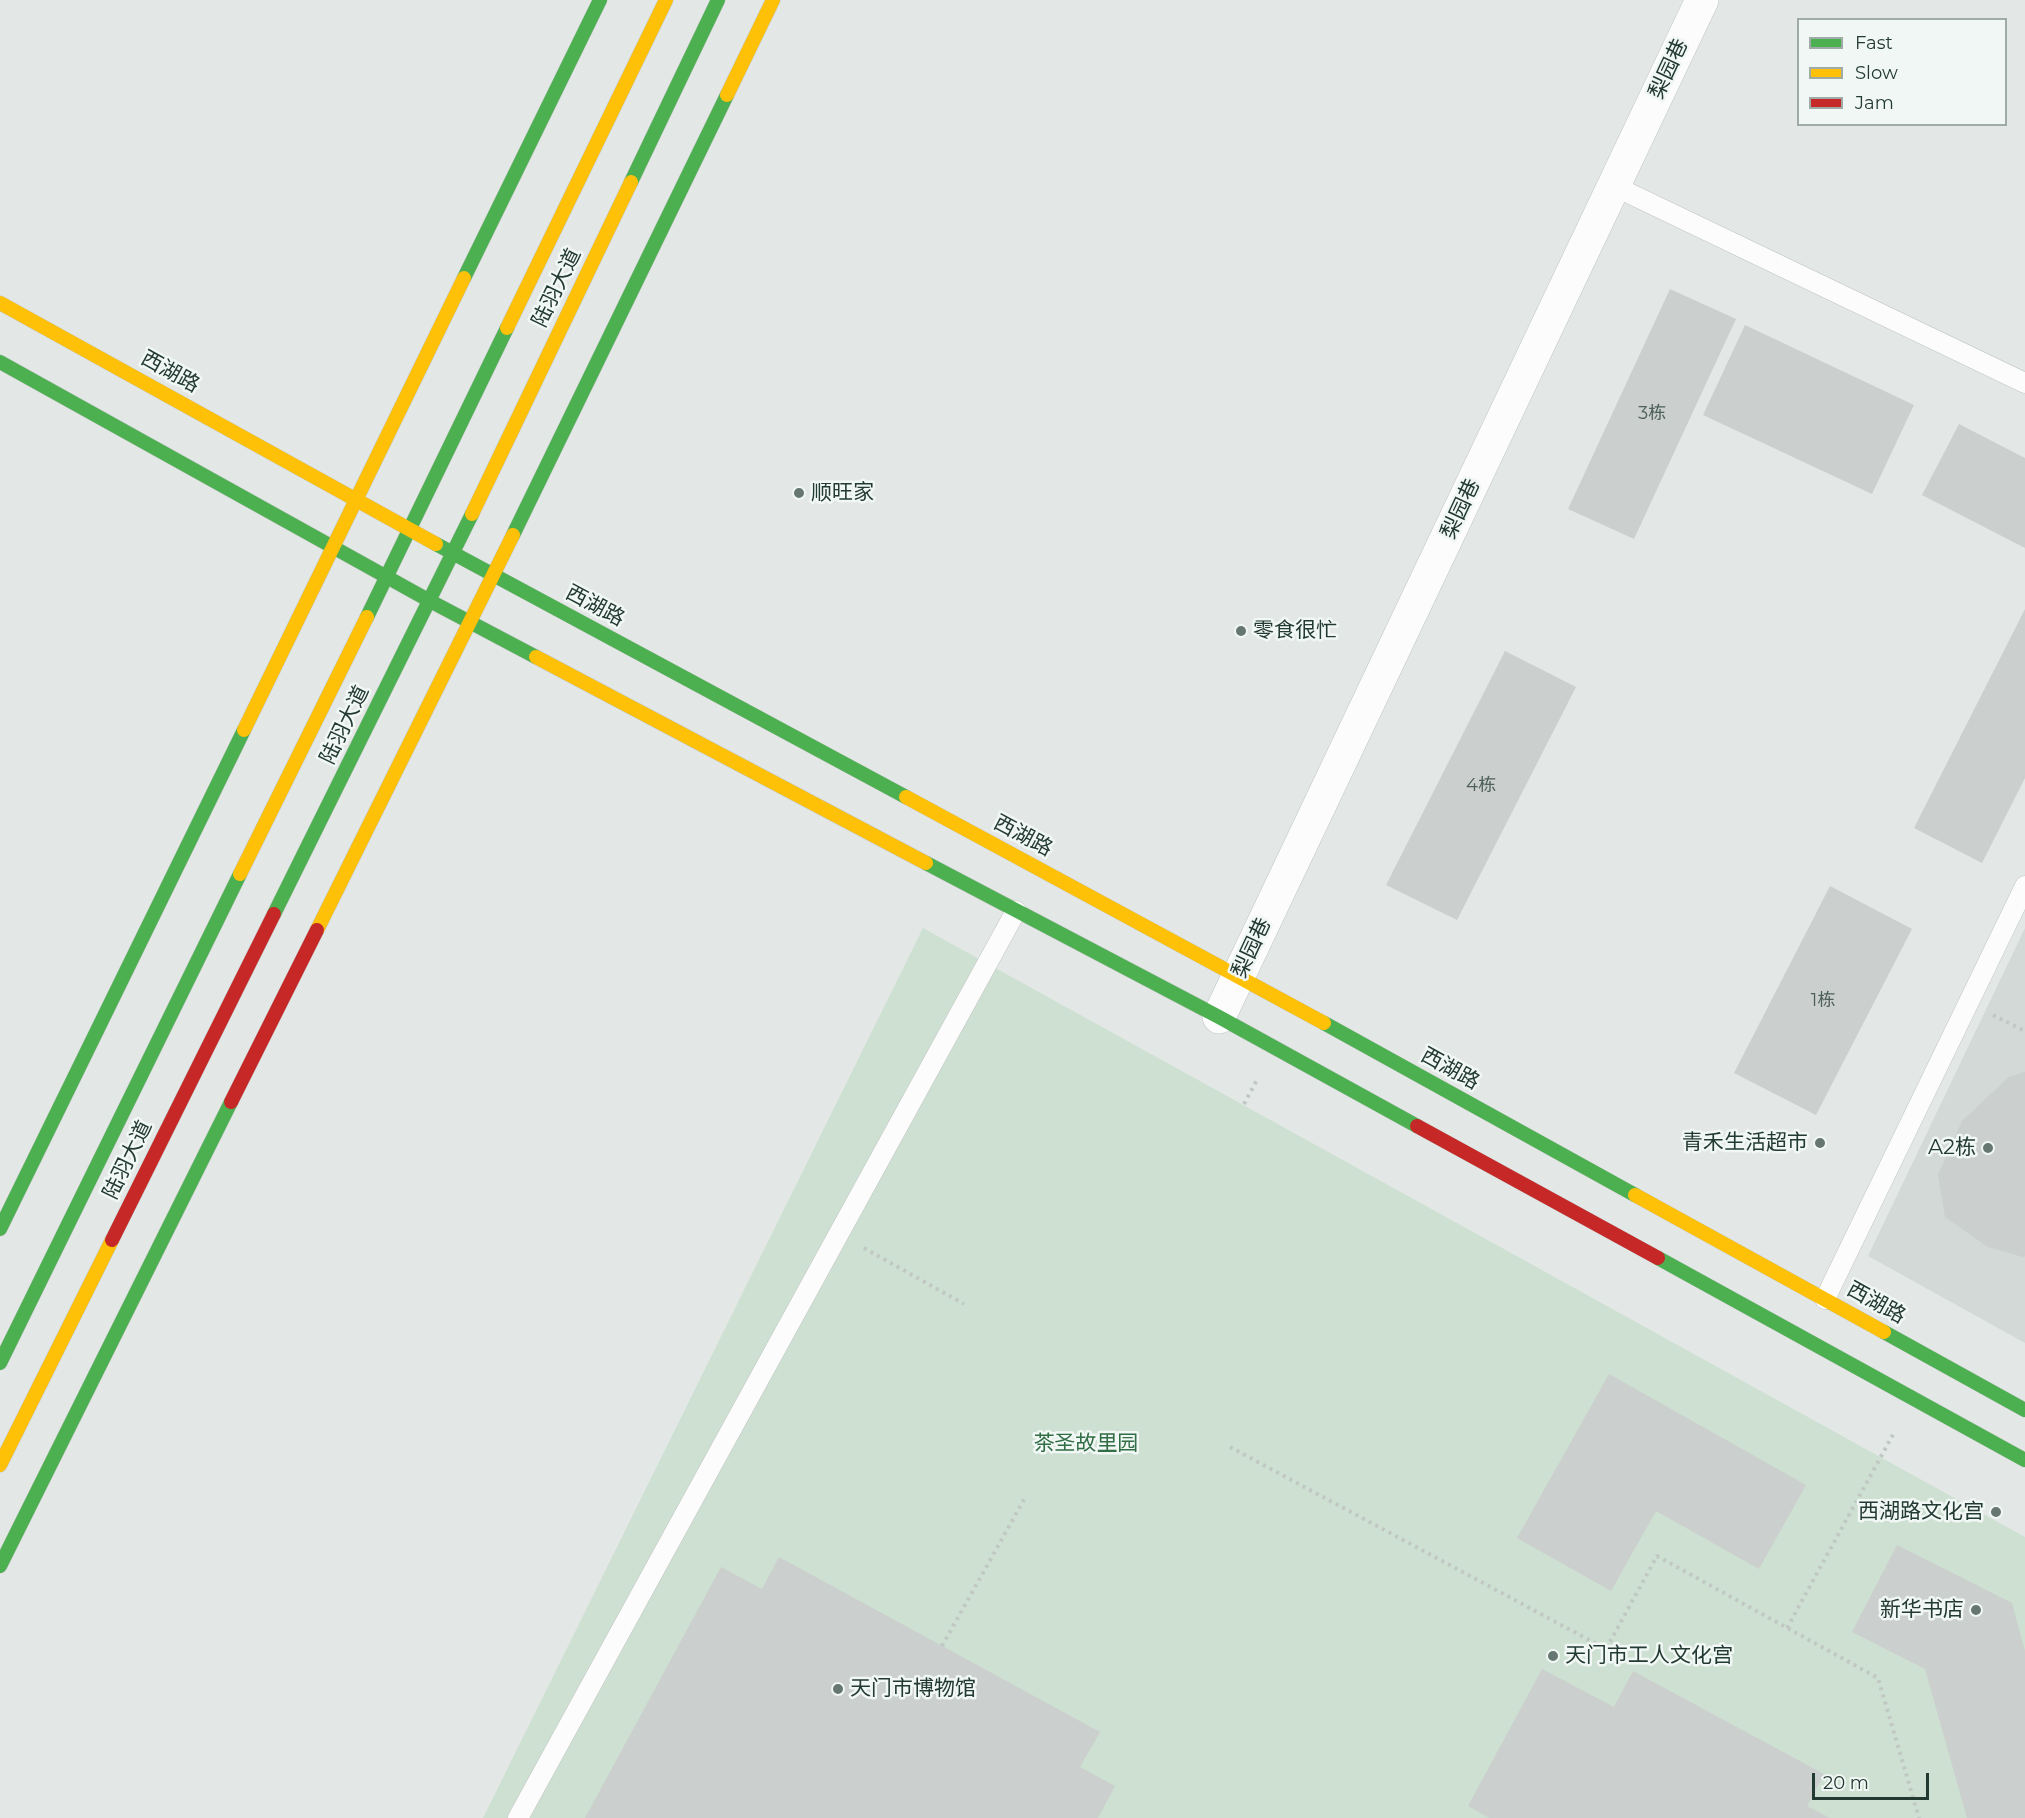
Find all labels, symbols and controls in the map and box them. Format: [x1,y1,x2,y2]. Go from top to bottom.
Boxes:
legend [1797,18,2007,126]
text: Fast [1855,32,1893,54]
street label: 梨园巷 [1644,35,1694,103]
text: Slow [1855,62,1898,84]
text: Jam [1855,92,1894,114]
street label: 陆羽大道 [527,245,587,331]
street label: 西湖路 [136,346,204,398]
house number: 3栋 [1638,403,1666,425]
street label: 梨园巷 [1436,475,1486,543]
place label: 顺旺家 [811,480,874,506]
marker: 顺旺家 [792,486,806,500]
street label: 西湖路 [561,580,629,632]
place label: 零食很忙 [1253,618,1337,644]
marker: 零食很忙 [1234,624,1248,638]
street label: 陆羽大道 [315,682,375,768]
house number: 4栋 [1466,775,1496,797]
street label: 西湖路 [989,810,1057,862]
street label: 梨园巷 [1227,914,1277,982]
house number: 1栋 [1811,990,1835,1012]
street label: 西湖路 [1416,1043,1484,1095]
street label: 陆羽大道 [98,1117,158,1203]
place label: 青禾生活超市 [1682,1130,1808,1156]
place label: A2栋 [1928,1135,1976,1161]
marker: 青禾生活超市 [1813,1136,1827,1150]
marker: A2栋 [1981,1141,1995,1155]
street label: 西湖路 [1842,1277,1910,1329]
park label: 茶圣故里园 [1034,1431,1138,1457]
place label: 西湖路文化宫 [1858,1499,1984,1525]
marker: 西湖路文化宫 [1989,1505,2003,1519]
place label: 新华书店 [1880,1597,1964,1623]
marker: 新华书店 [1969,1603,1983,1617]
place label: 天门市工人文化宫 [1565,1643,1733,1669]
marker: 天门市工人文化宫 [1546,1649,1560,1663]
place label: 天门市博物馆 [850,1676,976,1702]
marker: 天门市博物馆 [831,1682,845,1696]
scale bar [1815,1761,1932,1799]
text: 20 m [1823,1772,1869,1794]

